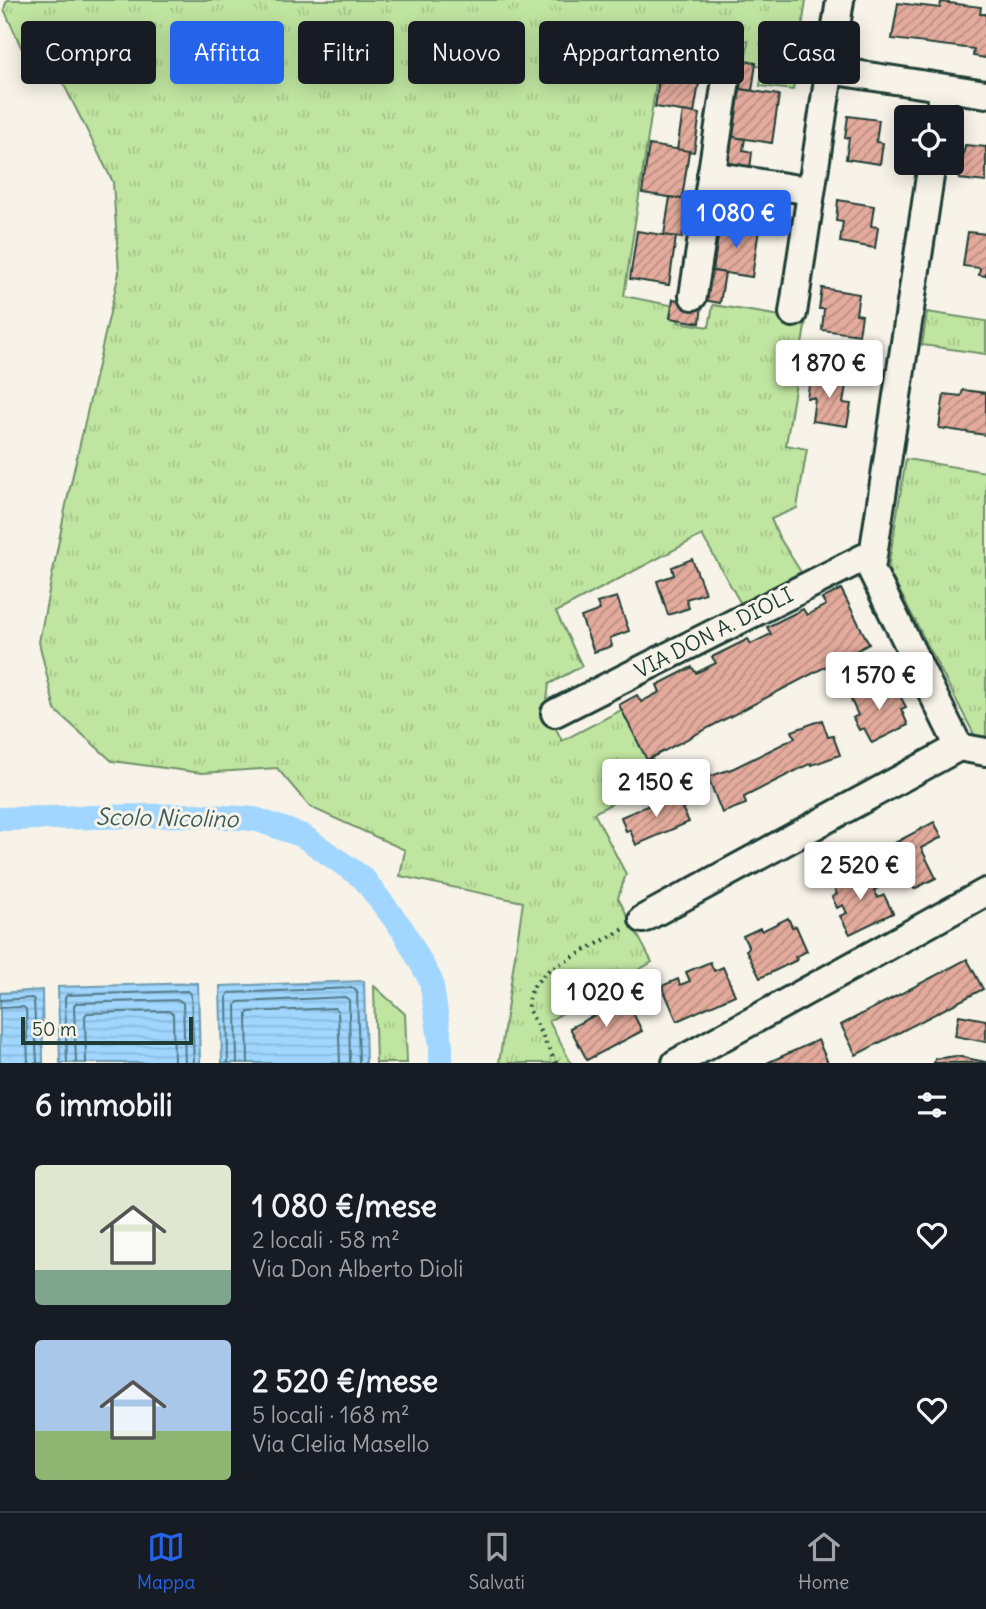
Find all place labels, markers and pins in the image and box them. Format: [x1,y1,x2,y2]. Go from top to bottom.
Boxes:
pin: 1 080 € [671,190,801,250]
pin: 1 870 € [764,340,894,400]
pin: 1 570 € [814,652,944,712]
pin: 2 150 € [591,760,721,819]
pin: 2 520 € [795,842,925,902]
pin: 1 020 € [541,970,671,1029]

